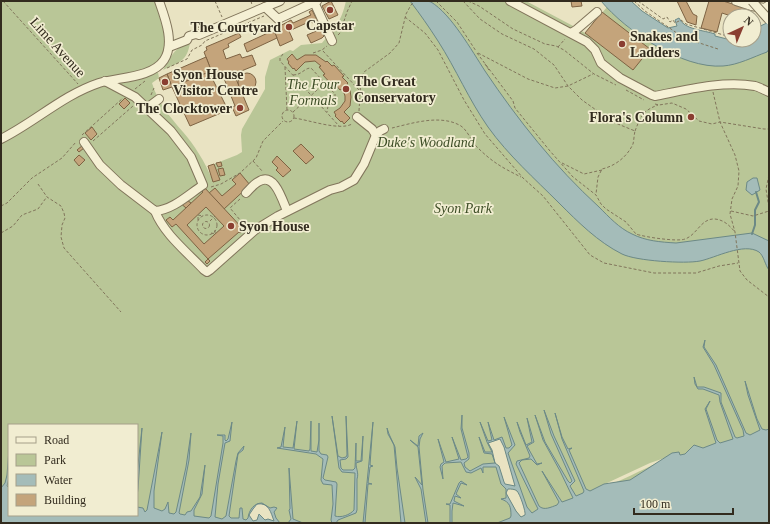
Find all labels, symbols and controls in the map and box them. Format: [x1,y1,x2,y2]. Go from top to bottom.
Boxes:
marker: Capstar [325,5,335,15]
north arrow [722,8,762,48]
text: N [742,14,756,28]
street label: Lime Avenue [27,15,88,80]
place label: Capstar [306,18,354,33]
place label: The Courtyard [190,20,281,35]
marker: The Courtyard [284,22,294,32]
place label: Snakes and Ladders [630,29,698,60]
marker: Snakes and Ladders [617,39,627,49]
place label: Syon House Visitor Centre [173,67,258,98]
place label: The Great Conservatory [354,74,436,105]
marker: Syon House Visitor Centre [160,77,170,87]
park label: The Four Formals [287,77,340,108]
marker: The Great Conservatory [341,84,351,94]
place label: The Clocktower [136,101,232,116]
marker: The Clocktower [235,103,245,113]
place label: Flora's Column [589,110,683,125]
marker: Flora's Column [686,112,696,122]
park label: Duke's Woodland [376,135,476,150]
park label: Syon Park [434,201,493,216]
place label: Syon House [239,219,309,234]
marker: Syon House [226,221,236,231]
legend [8,424,138,516]
text: Road [44,433,69,447]
text: Park [44,453,66,467]
text: Water [44,473,72,487]
scale bar [634,490,733,516]
text: Building [44,493,86,507]
text: 100 m [640,497,671,511]

